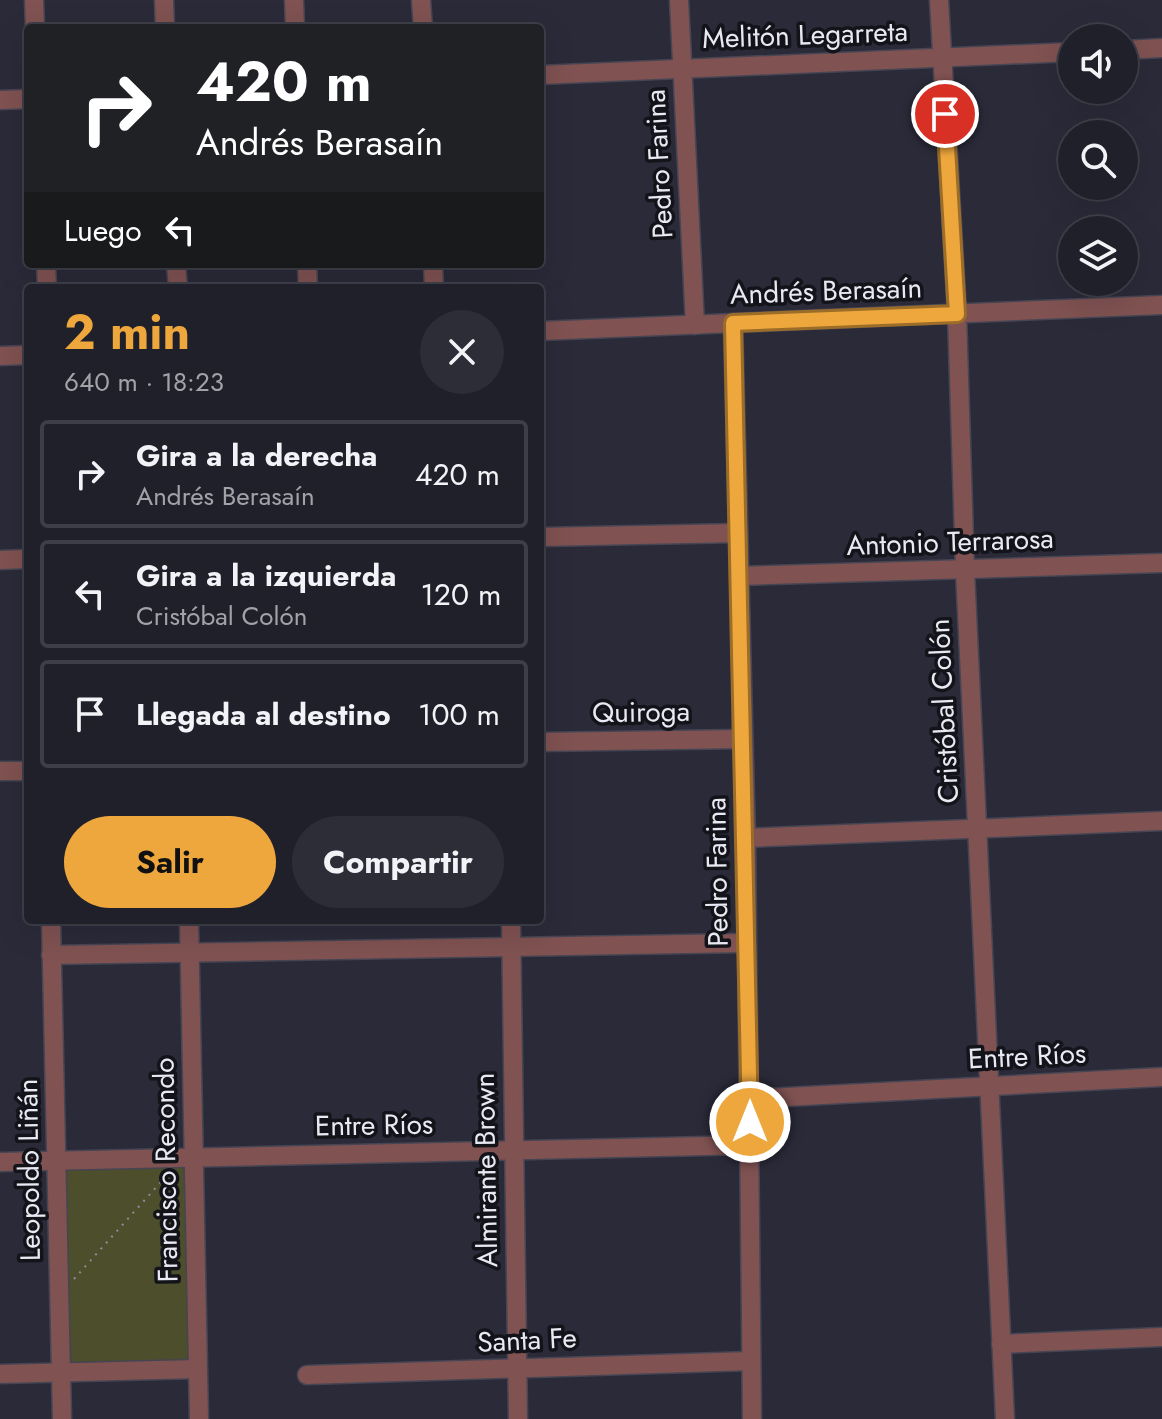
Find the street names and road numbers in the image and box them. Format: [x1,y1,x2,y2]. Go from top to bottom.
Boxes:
street label: Melitón Legarreta [701,11,909,59]
street label: Pedro Farina [635,88,683,240]
street label: Andrés Berasaín [729,267,923,315]
street label: Antonio Terrarosa [846,518,1054,566]
street label: Cristóbal Colón [919,618,969,804]
street label: Quiroga [592,691,690,733]
street label: Pedro Farina [695,797,739,947]
street label: Entre Ríos [967,1032,1087,1080]
street label: Francisco Recondo [144,1057,188,1283]
street label: Almirante Brown [464,1072,508,1268]
street label: Leopoldo Liñán [7,1078,51,1262]
street label: Entre Ríos [314,1103,434,1147]
street label: Santa Fe [476,1317,578,1363]

